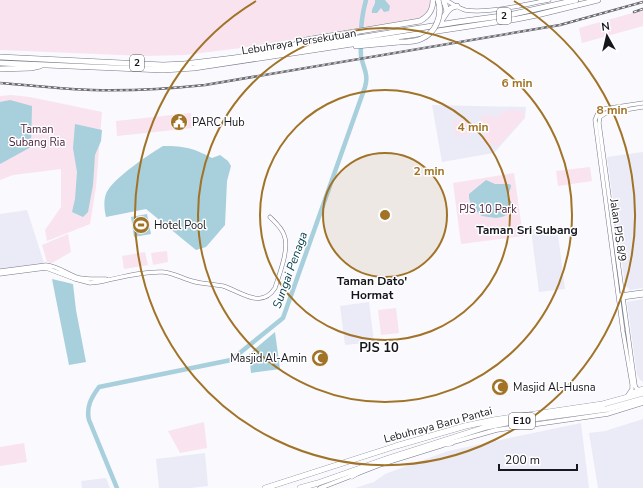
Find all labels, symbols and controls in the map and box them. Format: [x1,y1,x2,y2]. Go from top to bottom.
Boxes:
road number: 2 [497,8,511,24]
north arrow [587,16,627,56]
text: N [601,19,611,35]
street label: Lebuhraya Persekutuan [241,26,357,58]
road number: 2 [130,55,144,71]
text: 6 min [501,75,533,91]
text: 8 min [596,102,628,118]
public building icon: PARC Hub [169,112,189,132]
place label: PARC Hub [192,115,245,130]
text: 4 min [457,119,489,135]
park label: Taman Subang Ria [9,122,65,150]
text: 2 min [413,163,445,179]
street label: Jalan PJS 8/9 [606,197,630,262]
park label: PJS 10 Park [459,202,517,217]
centre of rings [378,208,392,222]
sports icon: Hotel Pool [131,215,151,235]
place label: Hotel Pool [154,218,207,233]
district label: Taman Sri Subang [476,222,578,238]
water label: Sungai Penaga [269,229,311,311]
district label: Taman Dato' Hormat [337,273,407,303]
district label: PJS 10 [359,339,399,357]
mosque icon: Masjid Al-Amin [310,348,330,368]
place label: Masjid Al-Amin [230,351,307,366]
mosque icon: Masjid Al-Husna [490,377,510,397]
place label: Masjid Al-Husna [513,380,596,395]
street label: Lebuhraya Baru Pantai [382,403,494,447]
road number: E10 [509,413,535,429]
scale bar [499,446,577,472]
text: 200 m [505,452,540,468]

